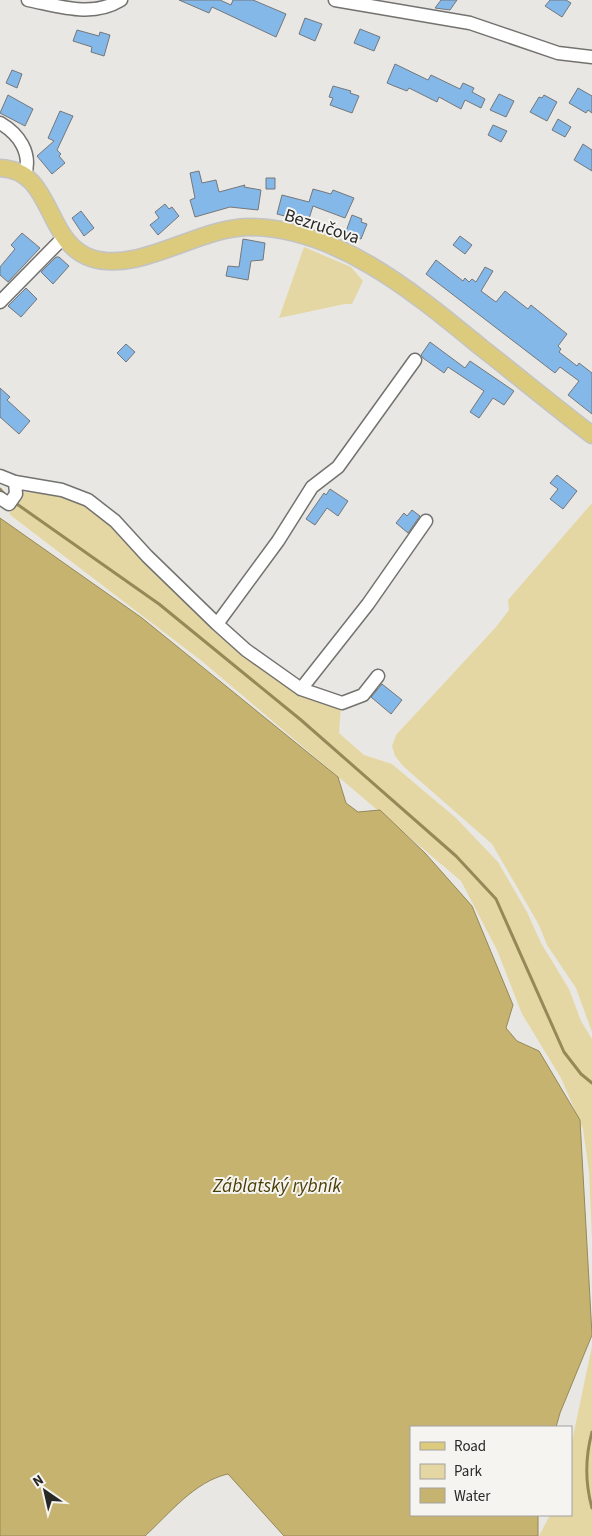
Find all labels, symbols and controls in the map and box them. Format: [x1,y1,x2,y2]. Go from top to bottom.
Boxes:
street label: Bezručova [281,203,363,250]
water label: Záblatský rybník [212,1173,342,1200]
legend [410,1426,572,1516]
text: Road [454,1436,486,1457]
text: Park [454,1461,483,1482]
north arrow [20,1466,70,1516]
text: N [29,1470,48,1492]
text: Water [454,1486,491,1507]

